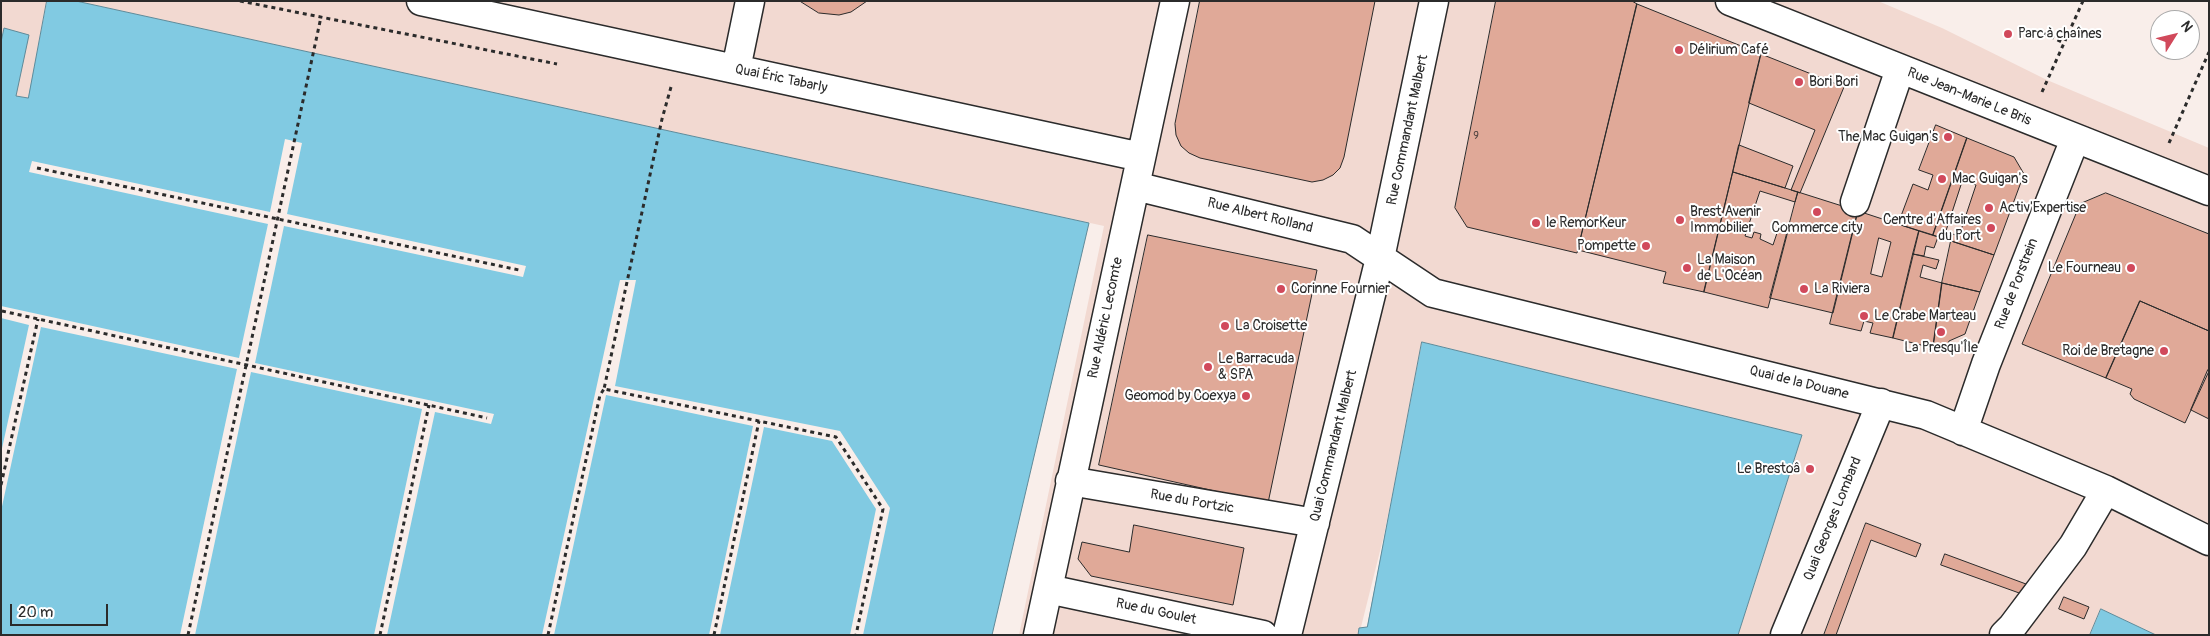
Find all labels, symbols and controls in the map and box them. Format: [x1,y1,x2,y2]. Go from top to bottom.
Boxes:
north arrow [2150,10,2200,60]
text: N [2177,18,2196,35]
place label: Parc à chaînes [2018,26,2102,42]
marker: Parc à chaînes [2002,28,2014,40]
place label: Délirium Café [1689,42,1769,58]
marker: Délirium Café [1673,44,1685,56]
street label: Rue Commandant Malbert [1384,53,1432,207]
street label: Quai Éric Tabarly [733,61,829,97]
street label: Rue Jean-Marie Le Bris [1905,64,2033,130]
place label: Bori Bori [1809,74,1858,90]
marker: Bori Bori [1793,76,1805,88]
house number: 9 [1473,129,1479,143]
place label: The Mac Guigan's [1838,129,1938,145]
marker: The Mac Guigan's [1942,131,1954,143]
place label: Mac Guigan's [1952,171,2028,187]
marker: Mac Guigan's [1936,173,1948,185]
street label: Rue Albert Rolland [1206,195,1314,237]
place label: Activ'Expertise [1999,200,2086,216]
marker: Activ'Expertise [1983,202,1995,214]
place label: Brest Avenir Immobilier [1690,204,1761,236]
marker: Commerce city [1811,206,1823,218]
place label: Centre d'Affaires du Port [1883,212,1981,244]
marker: Brest Avenir Immobilier [1674,214,1686,226]
place label: le RemorKeur [1546,215,1626,231]
marker: le RemorKeur [1530,217,1542,229]
place label: Commerce city [1772,220,1862,236]
marker: Centre d'Affaires du Port [1985,222,1997,234]
street label: Rue de Porstrein [1992,236,2042,332]
place label: Pompette [1577,238,1636,254]
marker: Pompette [1640,240,1652,252]
place label: La Maison de L'Océan [1697,252,1762,284]
street label: Rue Aldéric Lecomte [1085,256,1127,380]
place label: Le Fourneau [2048,260,2121,276]
marker: La Maison de L'Océan [1681,262,1693,274]
marker: Le Fourneau [2125,262,2137,274]
place label: Corinne Fournier [1291,281,1390,297]
place label: La Riviera [1814,281,1870,297]
marker: Corinne Fournier [1275,283,1287,295]
marker: La Riviera [1798,283,1810,295]
place label: Le Crabe Marteau [1874,308,1976,324]
marker: Le Crabe Marteau [1858,310,1870,322]
place label: La Croisette [1235,318,1307,334]
marker: La Croisette [1219,320,1231,332]
marker: La Presqu'Île [1935,326,1947,338]
place label: La Presqu'Île [1904,340,1978,356]
place label: Roi de Bretagne [2062,343,2154,359]
marker: Roi de Bretagne [2158,345,2170,357]
place label: Le Barracuda & SPA [1218,351,1294,384]
marker: Le Barracuda & SPA [1202,361,1214,373]
street label: Quai de la Douane [1748,363,1850,403]
street label: Quai Commandant Malbert [1307,368,1361,524]
place label: Geomod by Coexya [1124,388,1236,404]
marker: Geomod by Coexya [1240,390,1252,402]
street label: Quai Georges Lombard [1800,455,1866,583]
place label: Le Brestoâ [1737,461,1800,477]
marker: Le Brestoâ [1804,463,1816,475]
street label: Rue du Portzic [1149,486,1235,518]
scale bar [12,594,110,626]
street label: Rue du Goulet [1114,595,1198,629]
text: 20 m [18,603,53,622]

